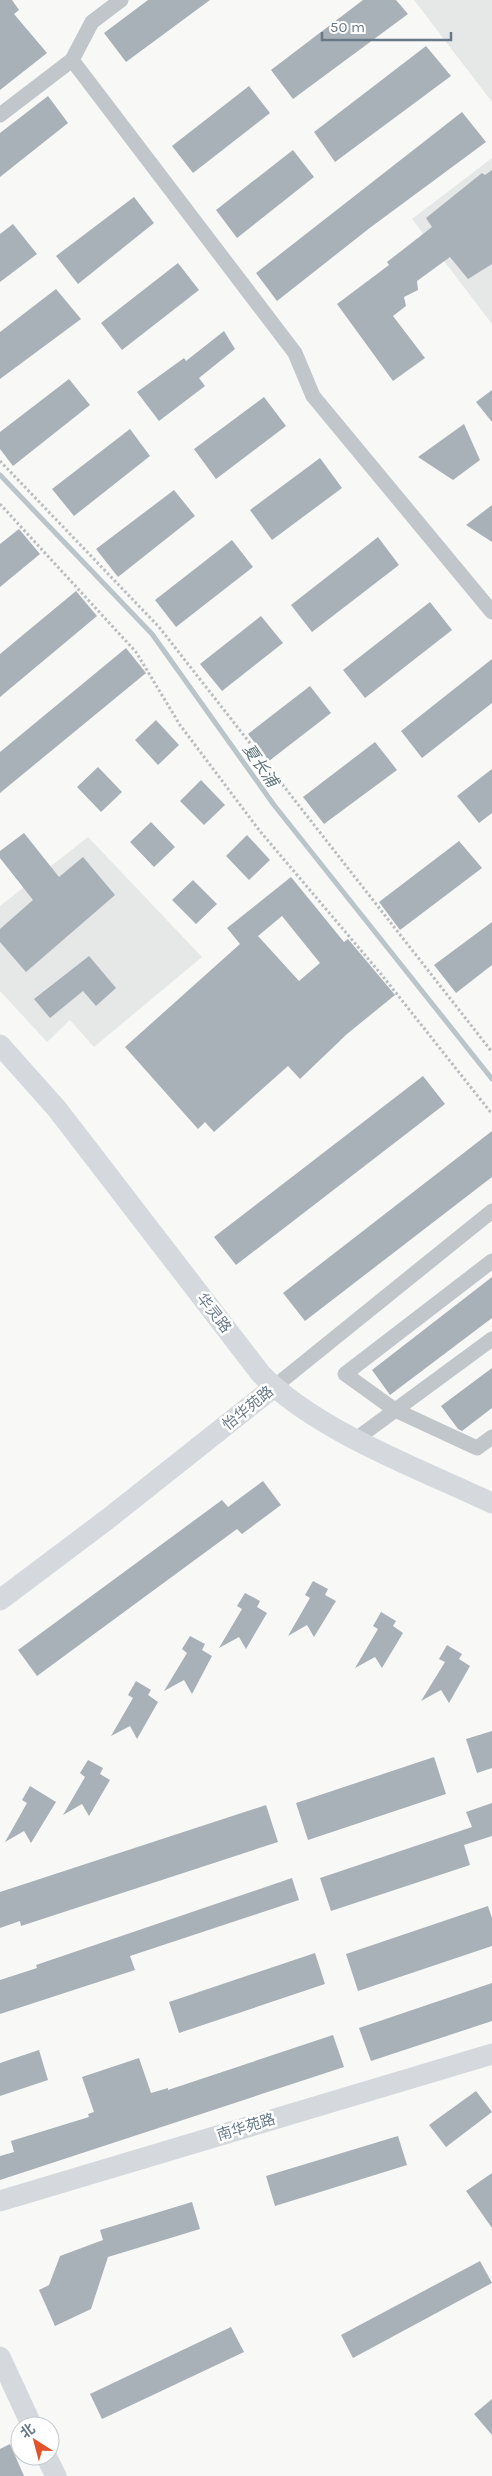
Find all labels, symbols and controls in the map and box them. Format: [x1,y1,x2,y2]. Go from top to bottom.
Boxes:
scale bar [322,10,451,42]
text: 50 m [330,18,365,36]
water label: 夏长浦 [239,740,284,793]
street label: 华灵路 [193,1290,235,1336]
street label: 怡华苑路 [219,1382,277,1434]
street label: 南华苑路 [215,2110,277,2144]
north arrow [10,2416,60,2466]
text: 北 [17,2420,38,2442]

